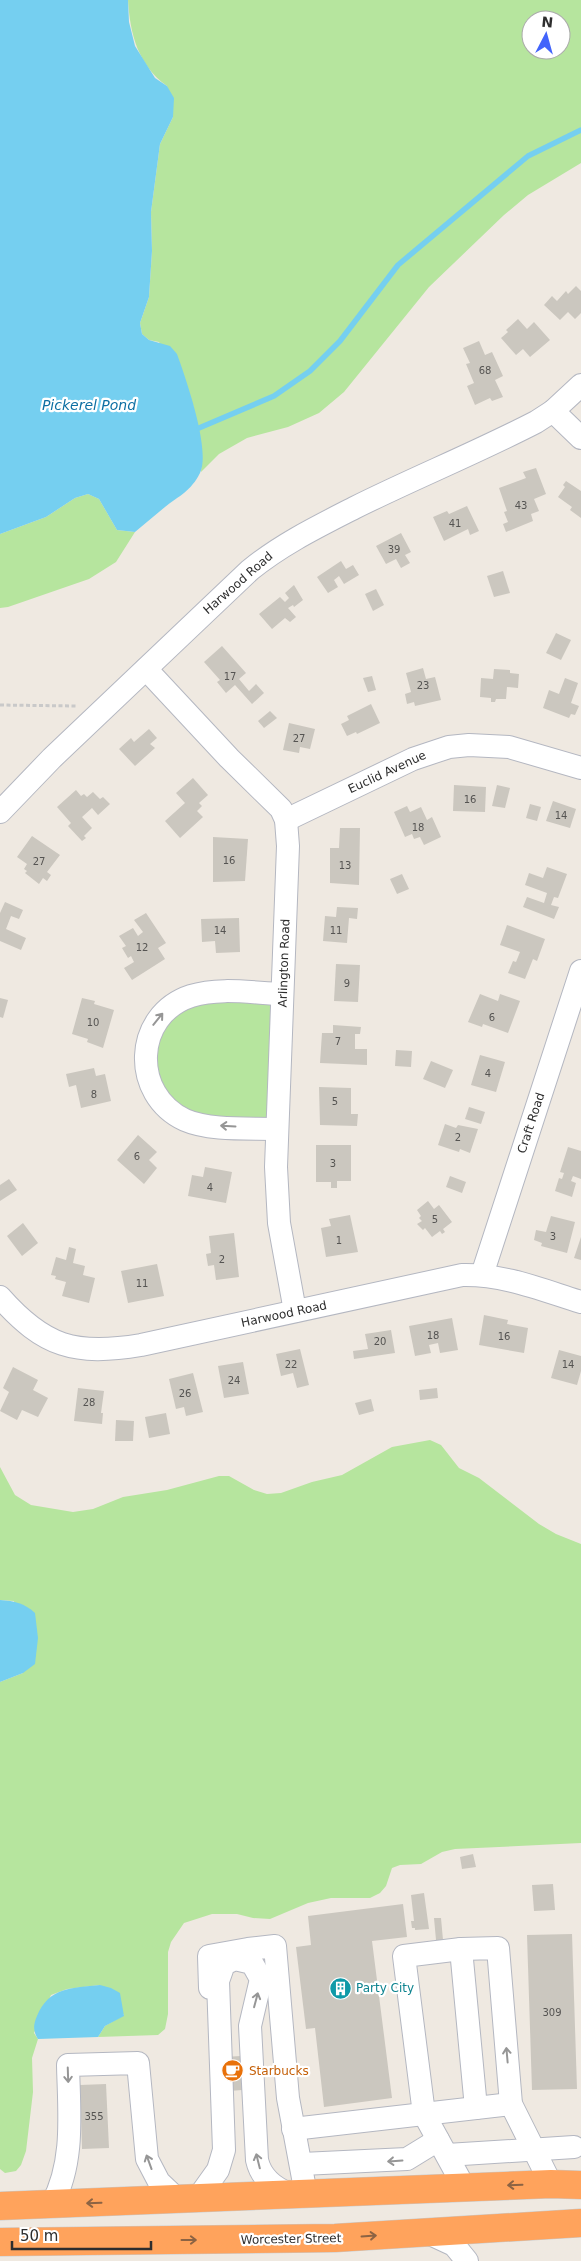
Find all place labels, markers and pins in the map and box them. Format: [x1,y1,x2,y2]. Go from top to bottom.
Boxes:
building icon: Party City [328,1976,352,2000]
place label: Party City [356,1981,414,1995]
cafe icon: Starbucks [221,2059,245,2083]
place label: Starbucks [249,2064,309,2078]

